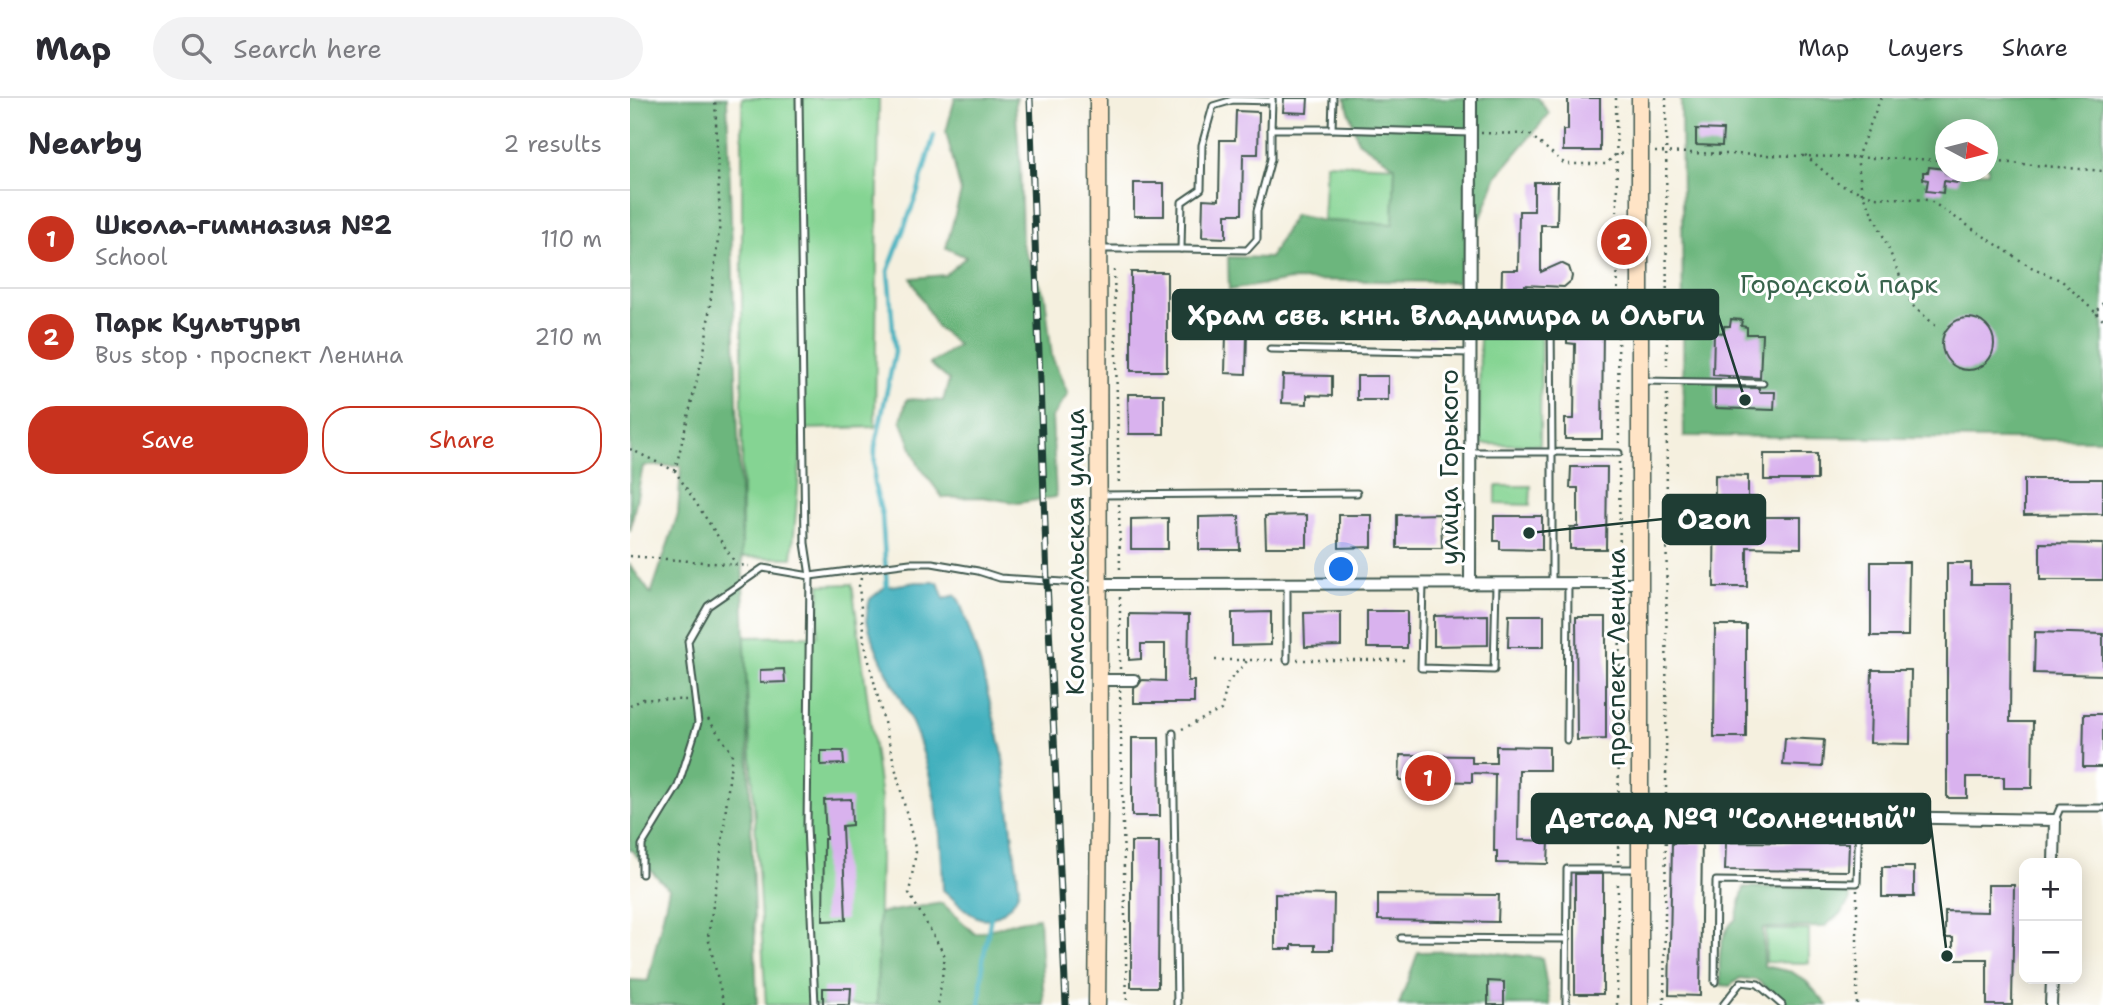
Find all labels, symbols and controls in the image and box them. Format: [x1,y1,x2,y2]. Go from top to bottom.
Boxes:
search box [153,17,643,80]
text: Map [35,26,111,71]
icon: search [177,29,215,67]
text: Search here [233,31,382,66]
text: Map [1798,32,1849,64]
text: Layers [1887,32,1964,64]
text: Share [2002,32,2068,64]
north arrow [1935,119,1998,182]
text: Nearby [28,123,143,164]
text: 2 results [503,129,602,159]
text: Школа-гимназия №2 [95,207,392,242]
pin: 2 [1601,216,1647,268]
text: 1 [46,224,56,254]
text: 110 m [540,224,602,254]
text: School [95,242,167,272]
park label: Городской парк [1740,266,1938,301]
callout: Храм свв. кнн. Владимира и Ольги [1173,290,1718,339]
text: Храм свв. кнн. Владимира и Ольги [1187,296,1705,334]
text: Парк Культуры [95,305,301,340]
text: 2 [43,322,59,352]
text: 210 m [534,322,602,352]
text: Bus stop · проспект Ленина [95,340,403,370]
street label: улица Горького [1431,369,1466,565]
button: Save [28,406,308,474]
button: Share [322,406,602,474]
street label: Комсомольская улица [1057,409,1092,695]
callout: Ozon [1663,495,1765,544]
text: Ozon [1677,500,1751,538]
street label: проспект Ленина [1598,548,1633,766]
your location [1324,552,1358,586]
pin: 1 [1405,752,1451,804]
callout: Детсад №9 "Солнечный" [1532,794,1930,843]
text: Детсад №9 "Солнечный" [1546,799,1916,837]
map controls [2019,858,2082,984]
button: + [2019,858,2082,921]
button: − [2019,921,2082,984]

